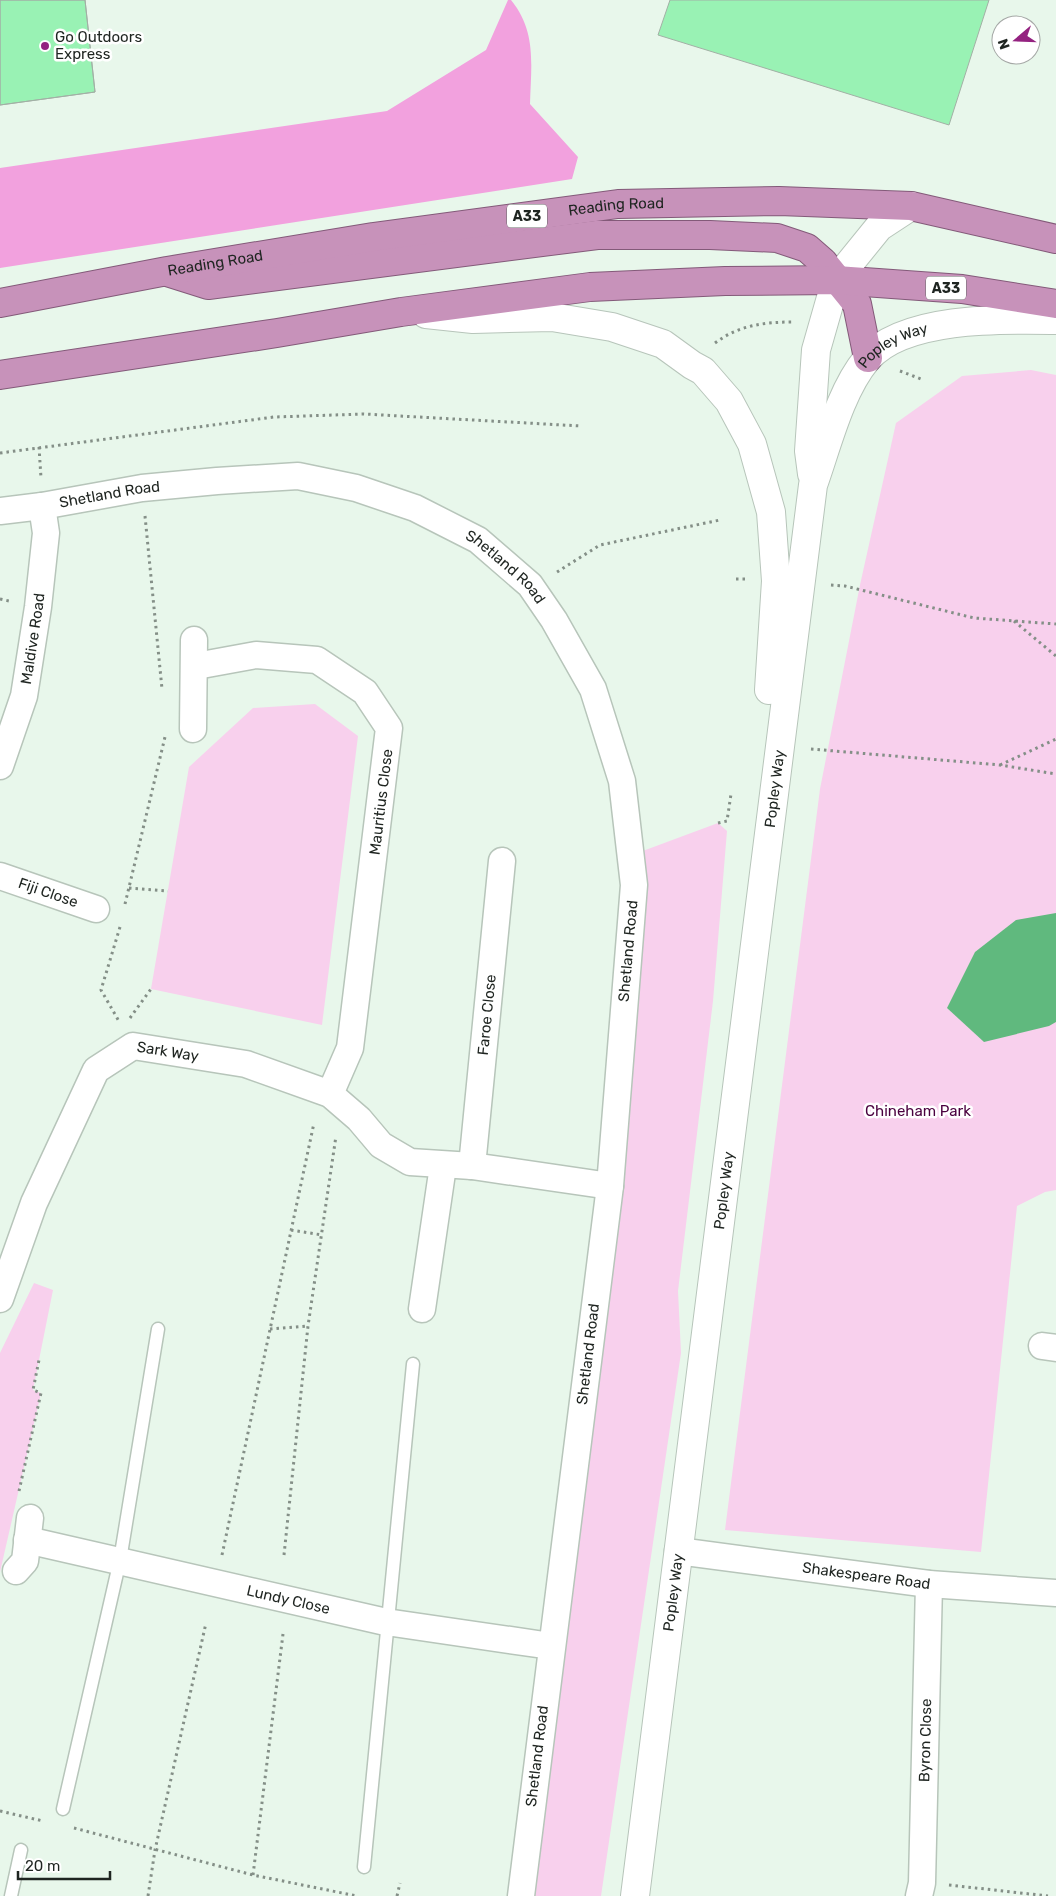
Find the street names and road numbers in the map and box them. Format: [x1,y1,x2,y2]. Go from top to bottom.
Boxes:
street label: Reading Road [567,194,664,220]
road number: A33 [507,205,547,228]
street label: Reading Road [166,246,264,280]
road number: A33 [926,276,966,300]
street label: Popley Way [854,319,930,372]
street label: Shetland Road [58,477,161,512]
street label: Shetland Road [463,526,549,607]
street label: Maldive Road [17,592,48,686]
street label: Mauritius Close [366,748,396,856]
street label: Popley Way [761,749,789,829]
street label: Fiji Close [16,874,80,911]
street label: Shetland Road [615,899,641,1003]
street label: Faroe Close [474,973,500,1056]
street label: Sark Way [136,1038,200,1065]
street label: Popley Way [710,1151,738,1231]
street label: Shetland Road [573,1302,603,1406]
street label: Popley Way [659,1552,687,1632]
street label: Shakespeare Road [801,1558,932,1593]
street label: Lundy Close [245,1581,332,1618]
street label: Byron Close [915,1698,935,1782]
street label: Shetland Road [522,1704,552,1808]

